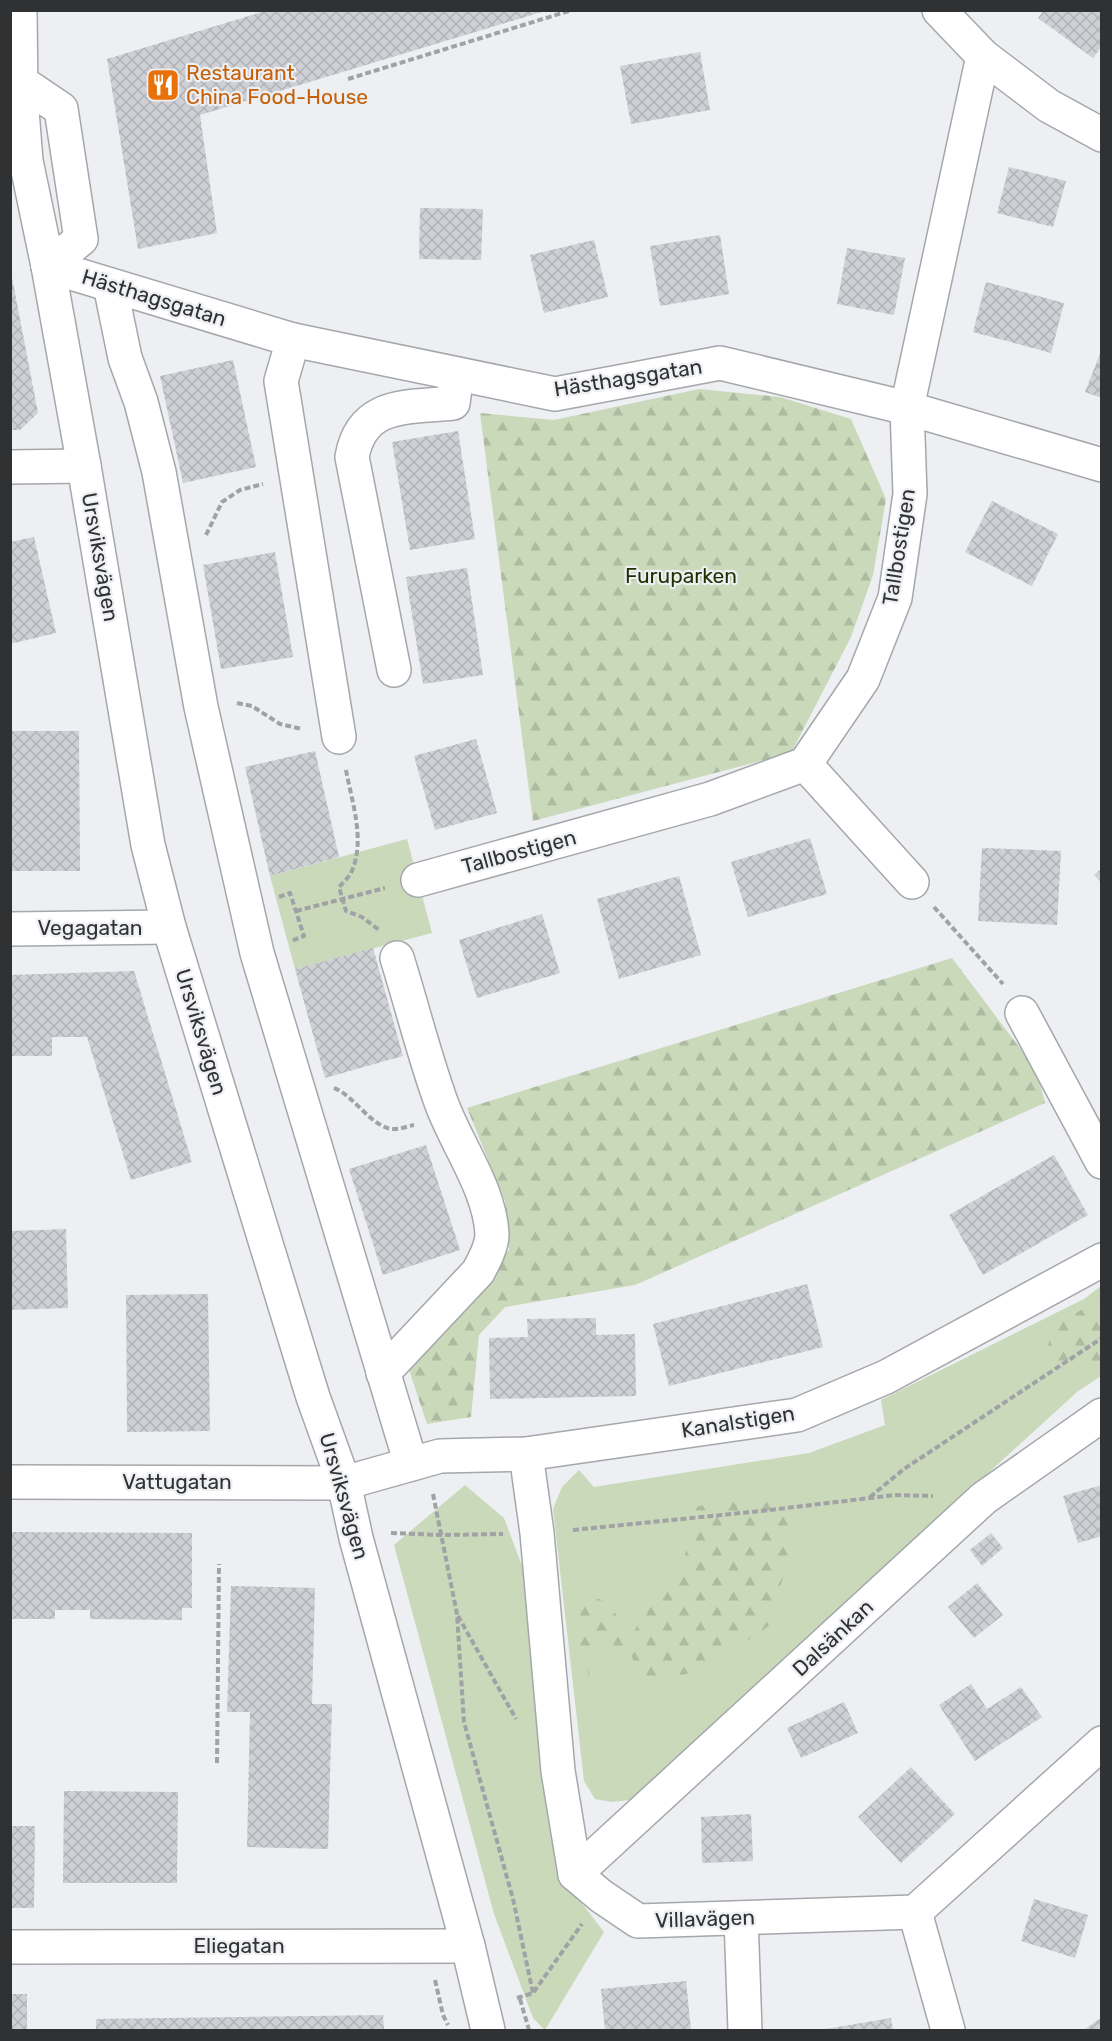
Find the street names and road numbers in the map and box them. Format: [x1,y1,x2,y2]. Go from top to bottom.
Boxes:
street label: Hästhagsgatan [79,264,229,331]
street label: Hästhagsgatan [552,353,704,402]
street label: Tallbostigen [877,487,920,607]
street label: Ursviksvägen [77,490,124,623]
street label: Tallbostigen [459,824,579,879]
street label: Vegagatan [37,915,143,940]
street label: Ursviksvägen [170,966,233,1098]
street label: Kanalstigen [679,1400,796,1443]
street label: Ursviksvägen [314,1430,374,1562]
street label: Vattugatan [122,1469,232,1494]
street label: Dalsänkan [787,1594,878,1681]
street label: Villavägen [654,1904,755,1933]
street label: Eliegatan [193,1933,285,1958]

